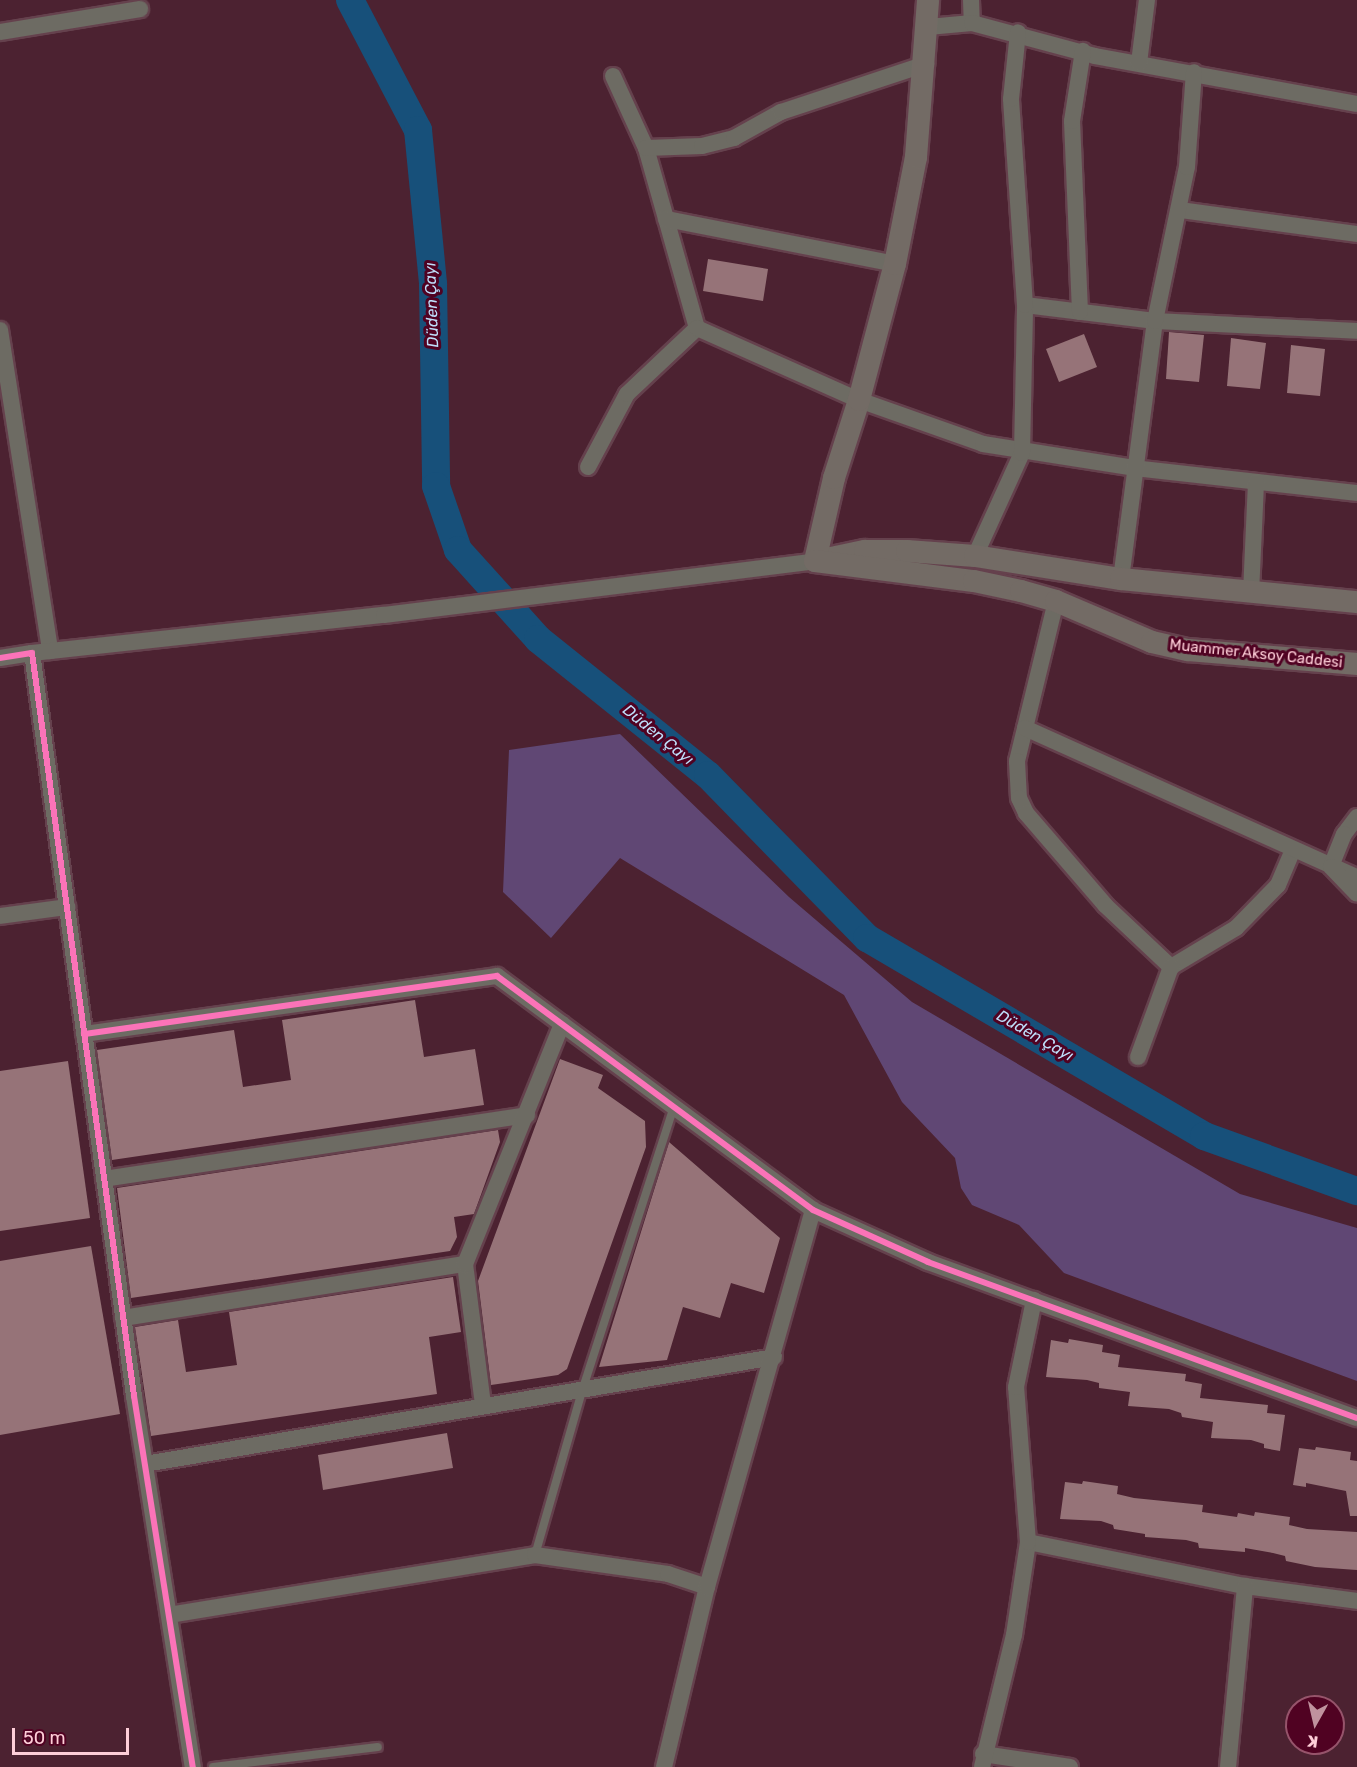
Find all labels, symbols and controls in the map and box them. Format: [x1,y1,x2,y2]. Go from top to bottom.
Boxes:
water label: Düden Çayı [421,262,443,348]
street label: Muammer Aksoy Caddesi [1168,636,1344,672]
water label: Düden Çayı [619,701,697,769]
water label: Düden Çayı [993,1006,1077,1066]
north arrow [1285,1695,1345,1755]
scale bar [15,1716,132,1754]
text: 50 m [23,1727,66,1749]
text: K [1306,1731,1319,1751]

